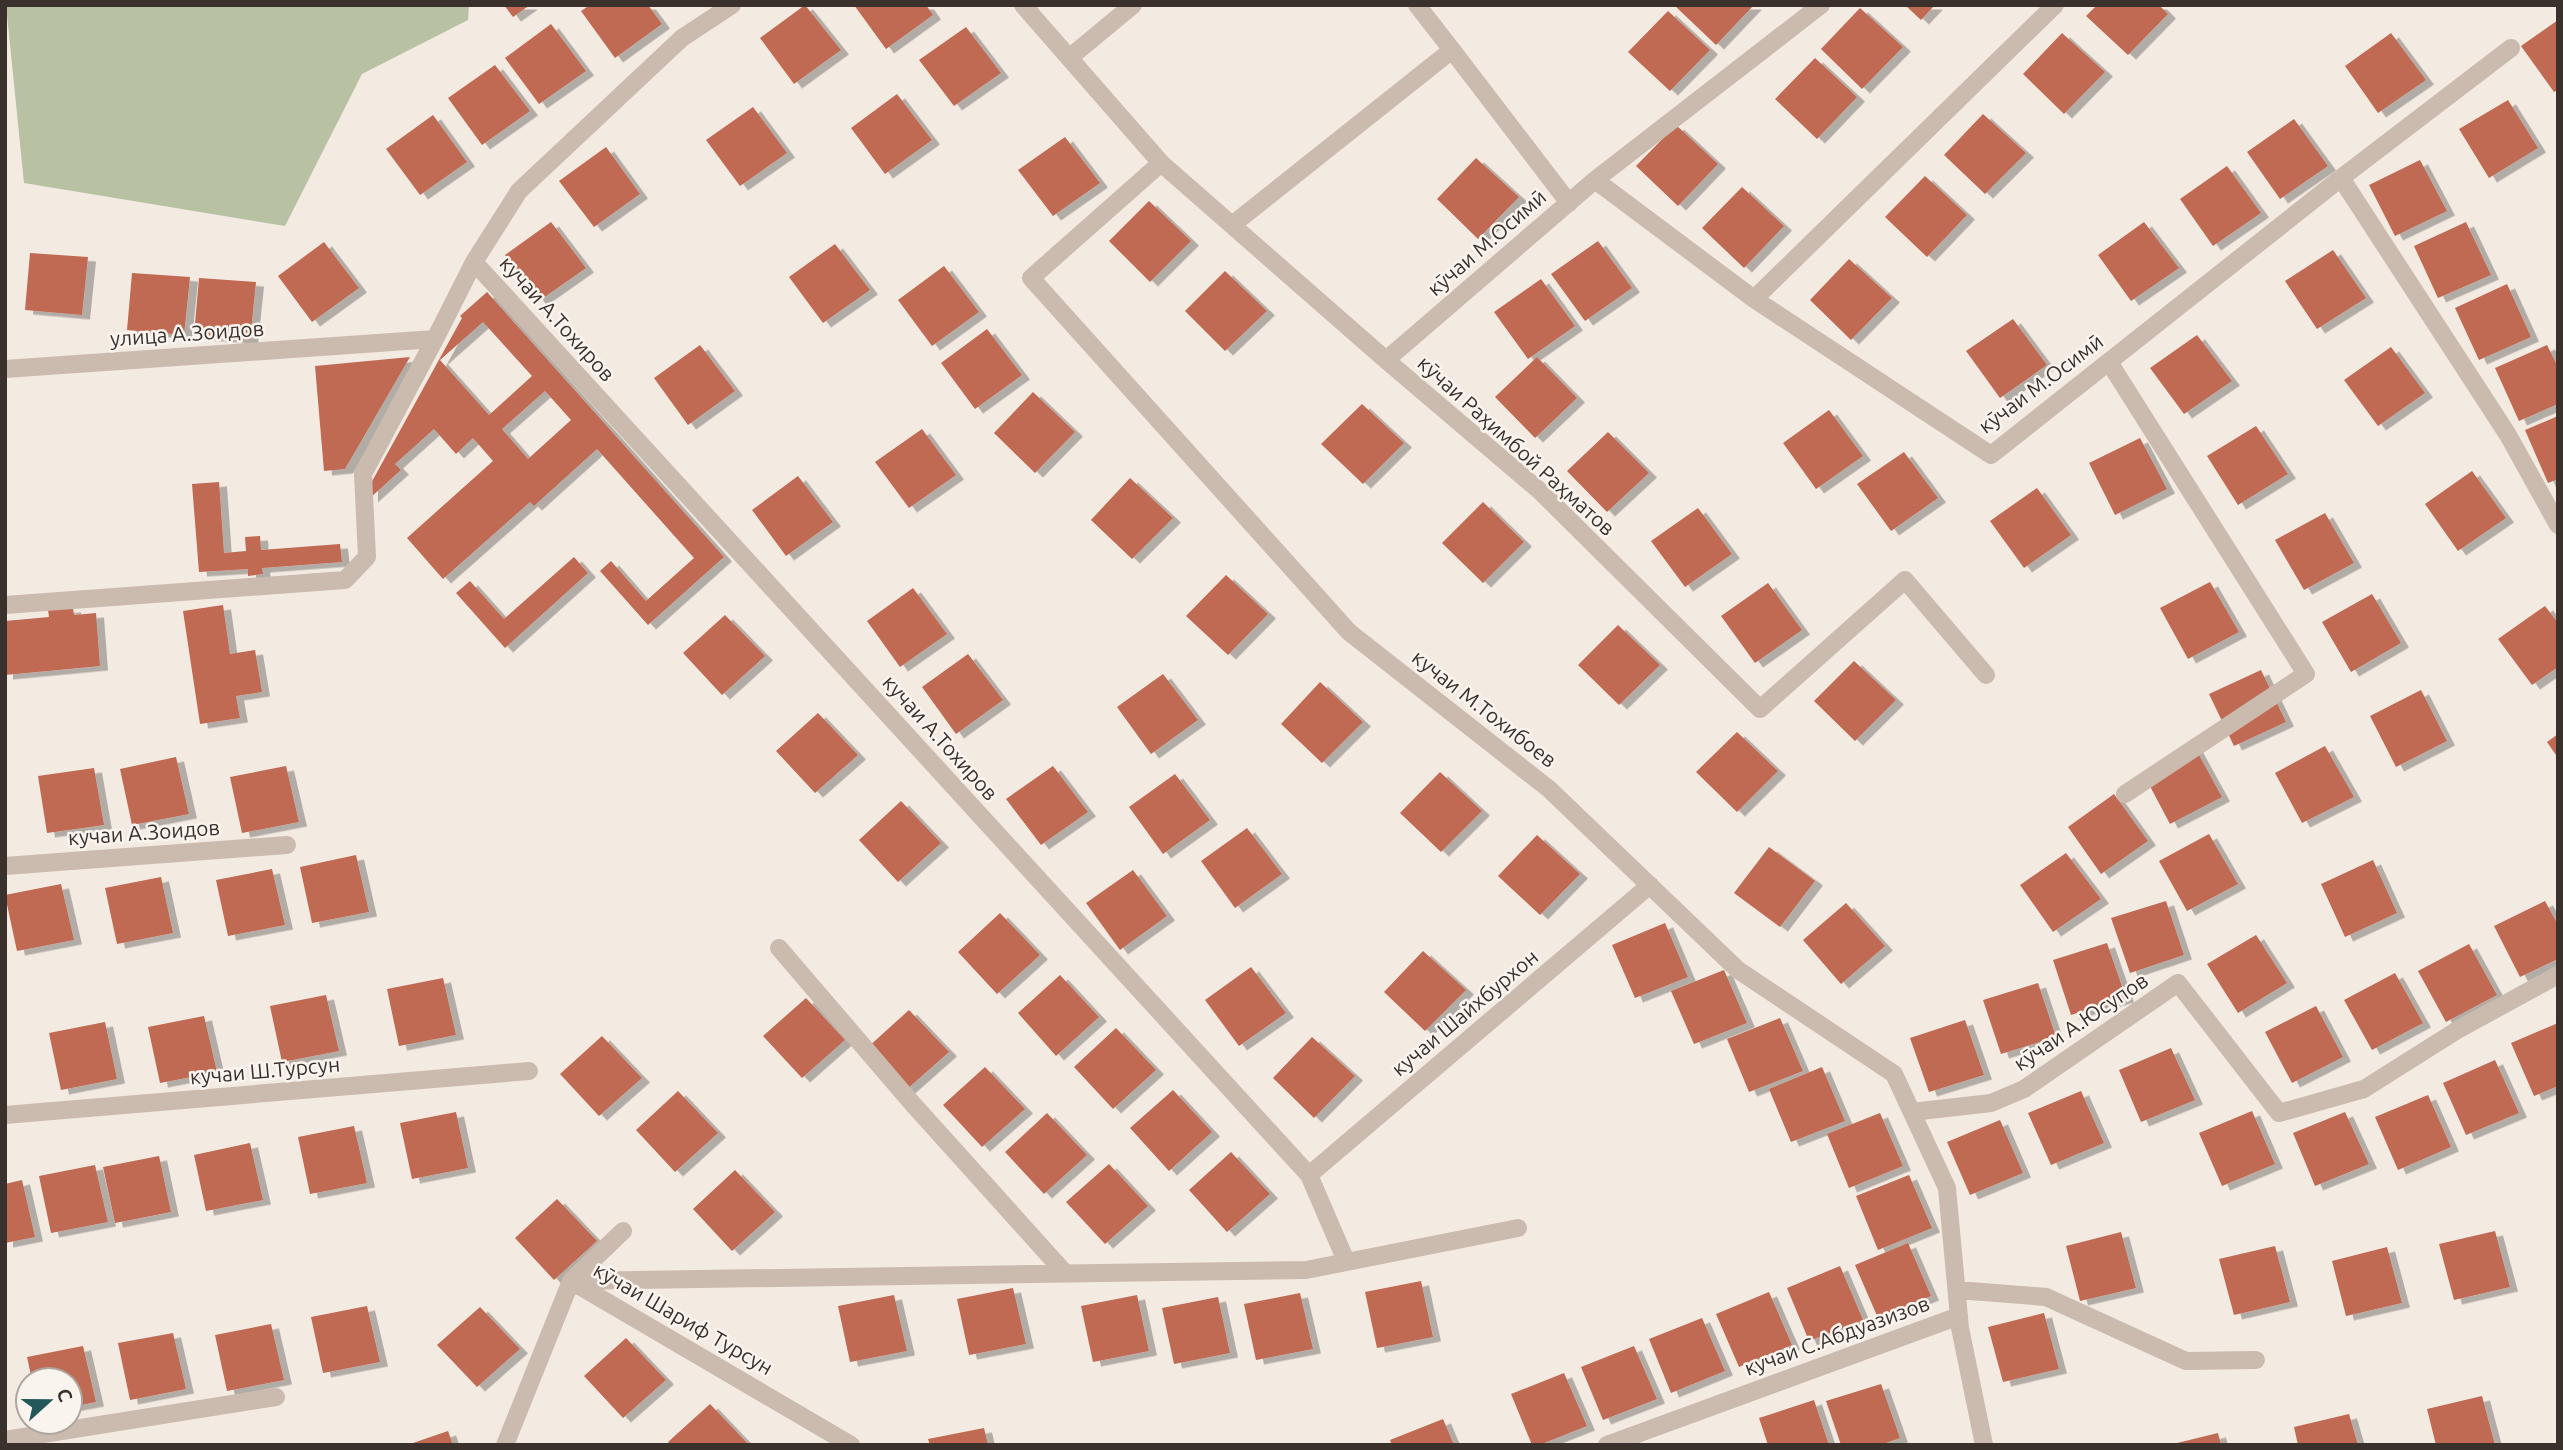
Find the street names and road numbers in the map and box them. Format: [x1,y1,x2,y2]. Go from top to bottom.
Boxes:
street label: кӯчаи М.Осимӣ [1422,184,1551,300]
street label: кучаи А.Тохиров [495,251,620,386]
street label: улица А.Зоидов [109,316,265,350]
street label: кӯчаи М.Осимӣ [1974,329,2107,438]
street label: кӯчаи Раҳимбой Раҳматов [1413,351,1620,540]
street label: кучаи М.Тохибоев [1408,645,1561,772]
street label: кучаи А.Тохиров [878,670,1003,805]
street label: кучаи А.Зоидов [67,815,221,849]
street label: кучаи Шайхбурхон [1386,944,1542,1080]
street label: кӯчаи А.Юсупов [2009,967,2152,1075]
street label: кучаи Ш.Турсун [189,1051,341,1089]
street label: кӯчаи Шариф Турсун [590,1257,777,1379]
street label: кучаи С.Абдуазизов [1741,1290,1932,1380]

